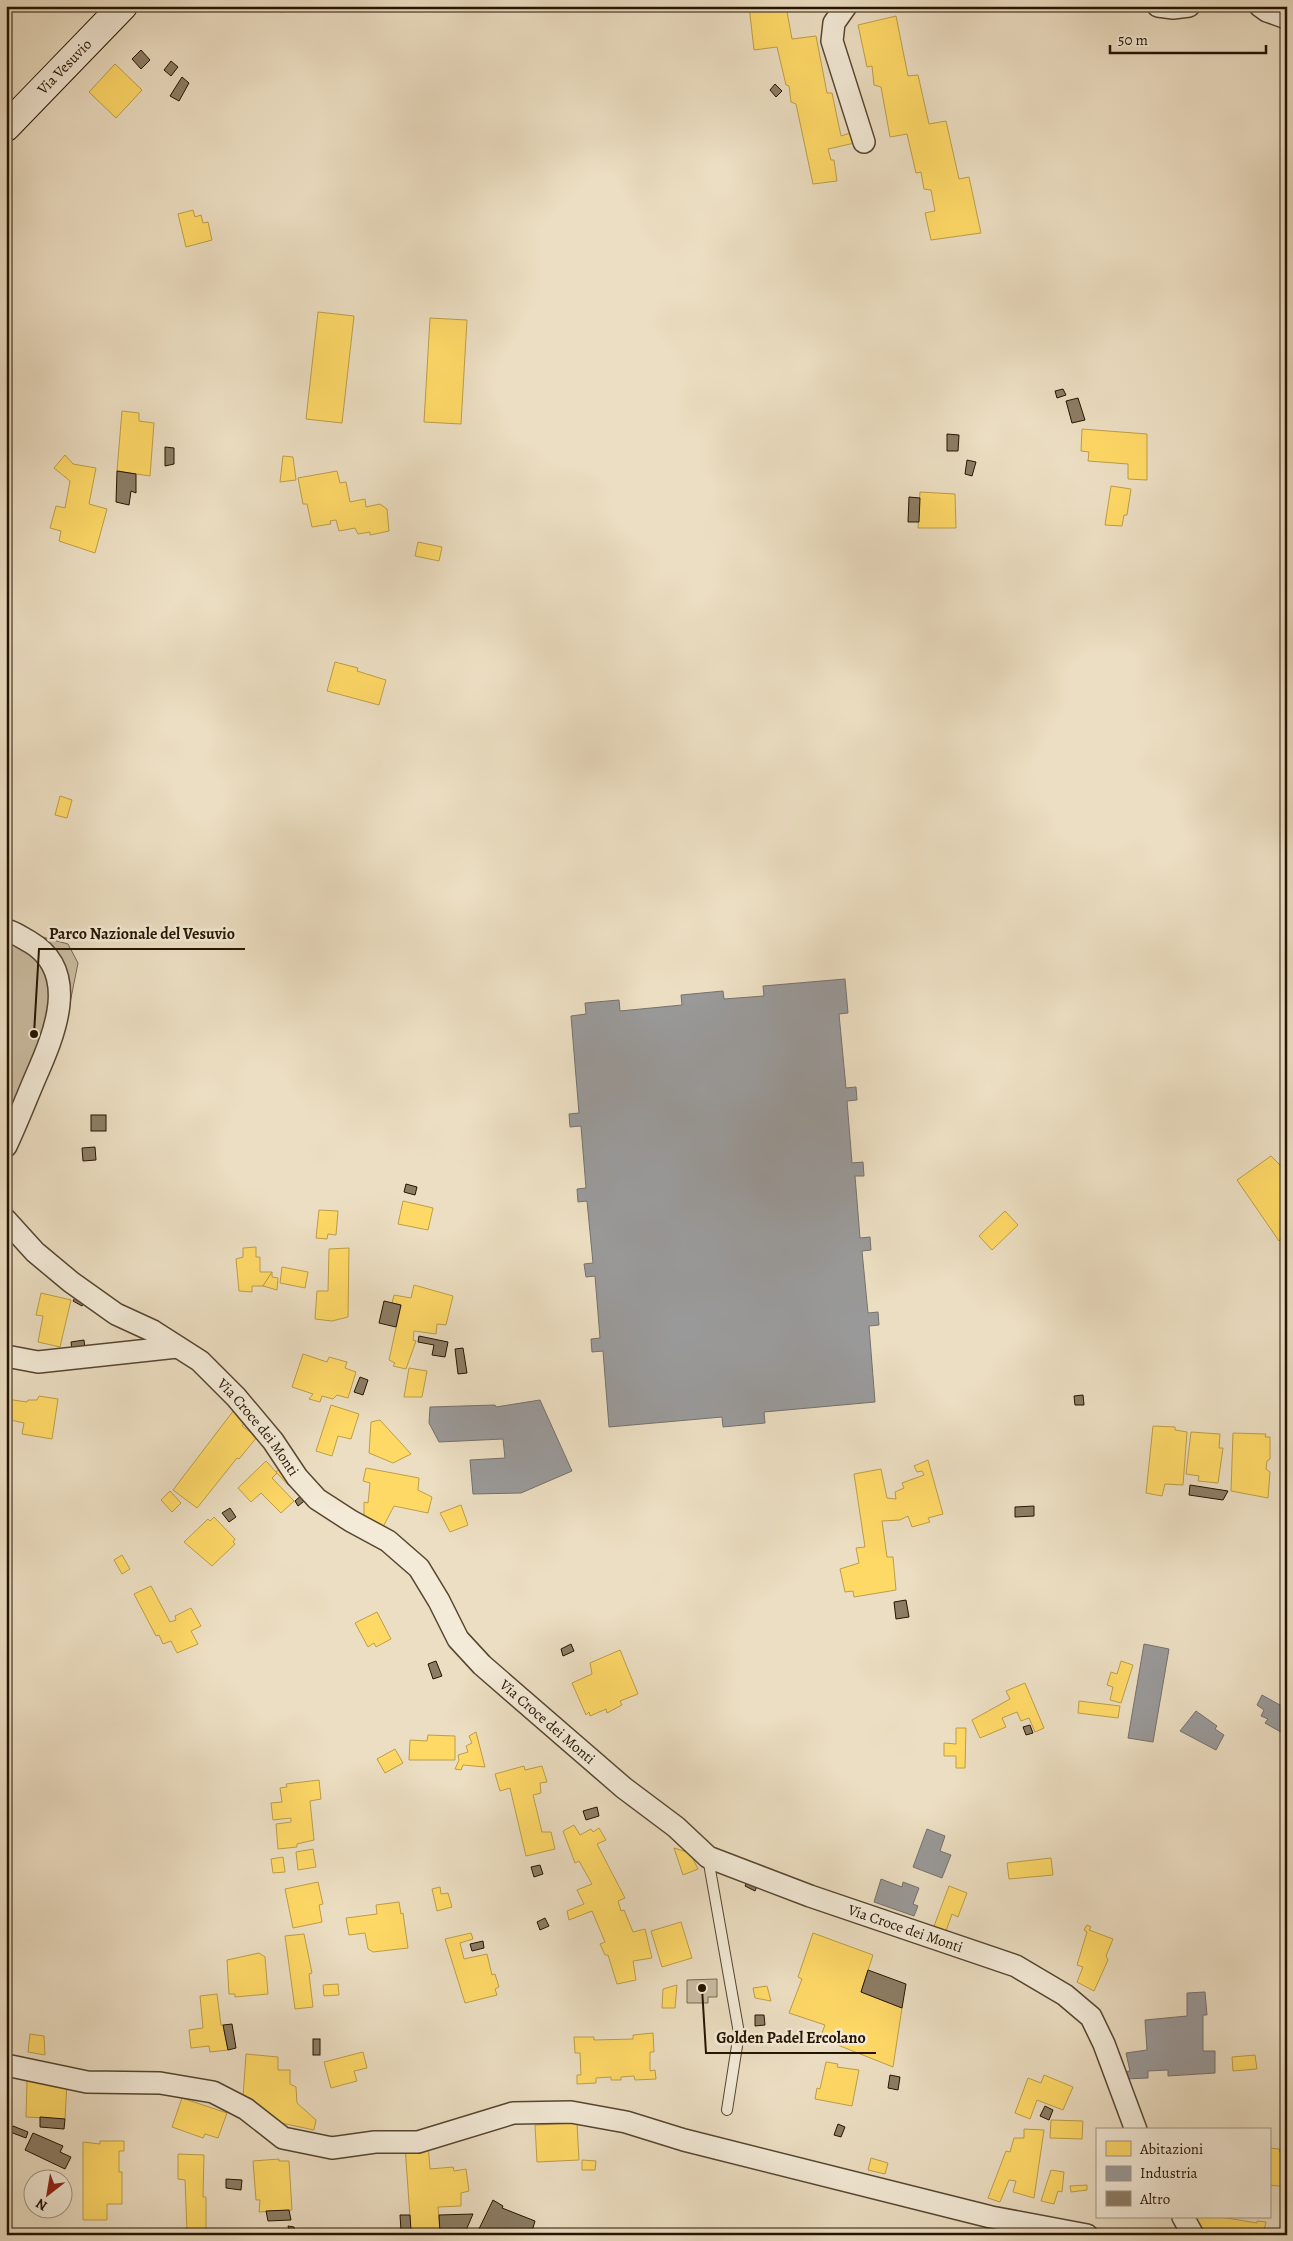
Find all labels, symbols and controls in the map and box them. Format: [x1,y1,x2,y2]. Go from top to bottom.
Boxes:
scale bar [1110,22,1267,54]
text: 50 m [1118,30,1148,50]
street label: Via Vesuvio [32,34,96,99]
callout: Parco Nazionale del Vesuvio [39,918,245,949]
text: Parco Nazionale del Vesuvio [49,923,235,945]
street label: Via Croce dei Monti [212,1373,303,1480]
street label: Via Croce dei Monti [495,1674,600,1769]
street label: Via Croce dei Monti [844,1899,966,1957]
callout: Golden Padel Ercolano [706,2022,876,2053]
text: Golden Padel Ercolano [716,2027,866,2049]
legend [1096,2128,1270,2218]
text: Abitazioni [1139,2139,1203,2159]
text: Industria [1140,2163,1198,2183]
north arrow [22,2168,72,2218]
text: Altro [1139,2189,1170,2209]
text: N [32,2194,51,2215]

